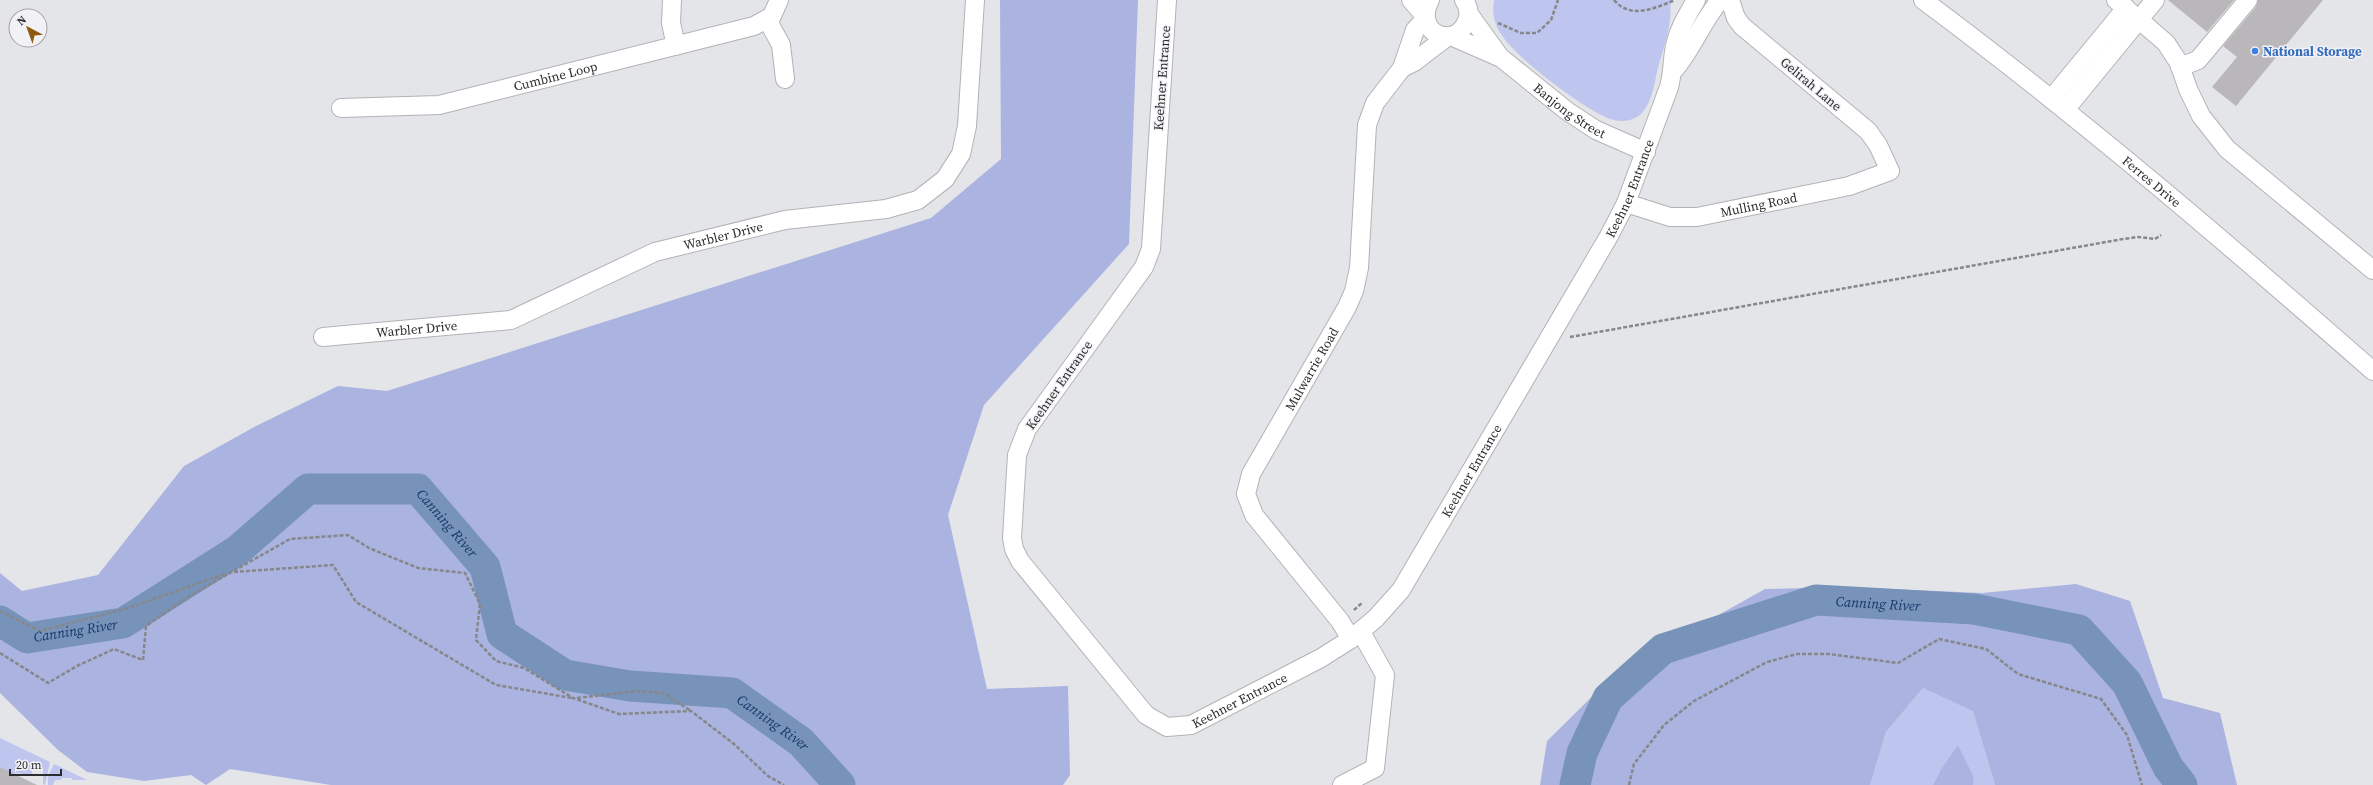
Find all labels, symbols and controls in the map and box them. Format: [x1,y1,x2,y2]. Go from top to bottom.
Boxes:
north arrow [8,8,48,48]
text: N [14,13,30,29]
street label: Keehner Entrance [1150,25,1174,131]
place label: National Storage [2263,43,2362,60]
marker: National Storage [2250,46,2260,56]
street label: Gelirah Lane [1777,53,1845,115]
street label: Cumbine Loop [512,57,599,95]
street label: Banjong Street [1530,79,1609,142]
street label: Keehner Entrance [1601,136,1658,240]
street label: Ferres Drive [2119,152,2185,211]
street label: Mulling Road [1719,188,1799,221]
street label: Warbler Drive [681,217,765,253]
street label: Warbler Drive [375,316,458,341]
street label: Mulwarrie Road [1281,324,1342,413]
street label: Keehner Entrance [1022,337,1096,433]
street label: Keehner Entrance [1437,421,1505,520]
water label: Canning River [412,484,483,562]
water label: Canning River [1835,591,1921,616]
water label: Canning River [32,614,119,647]
street label: Keehner Entrance [1189,668,1290,732]
water label: Canning River [733,690,814,755]
scale bar [10,751,61,777]
text: 20 m [16,757,42,773]

